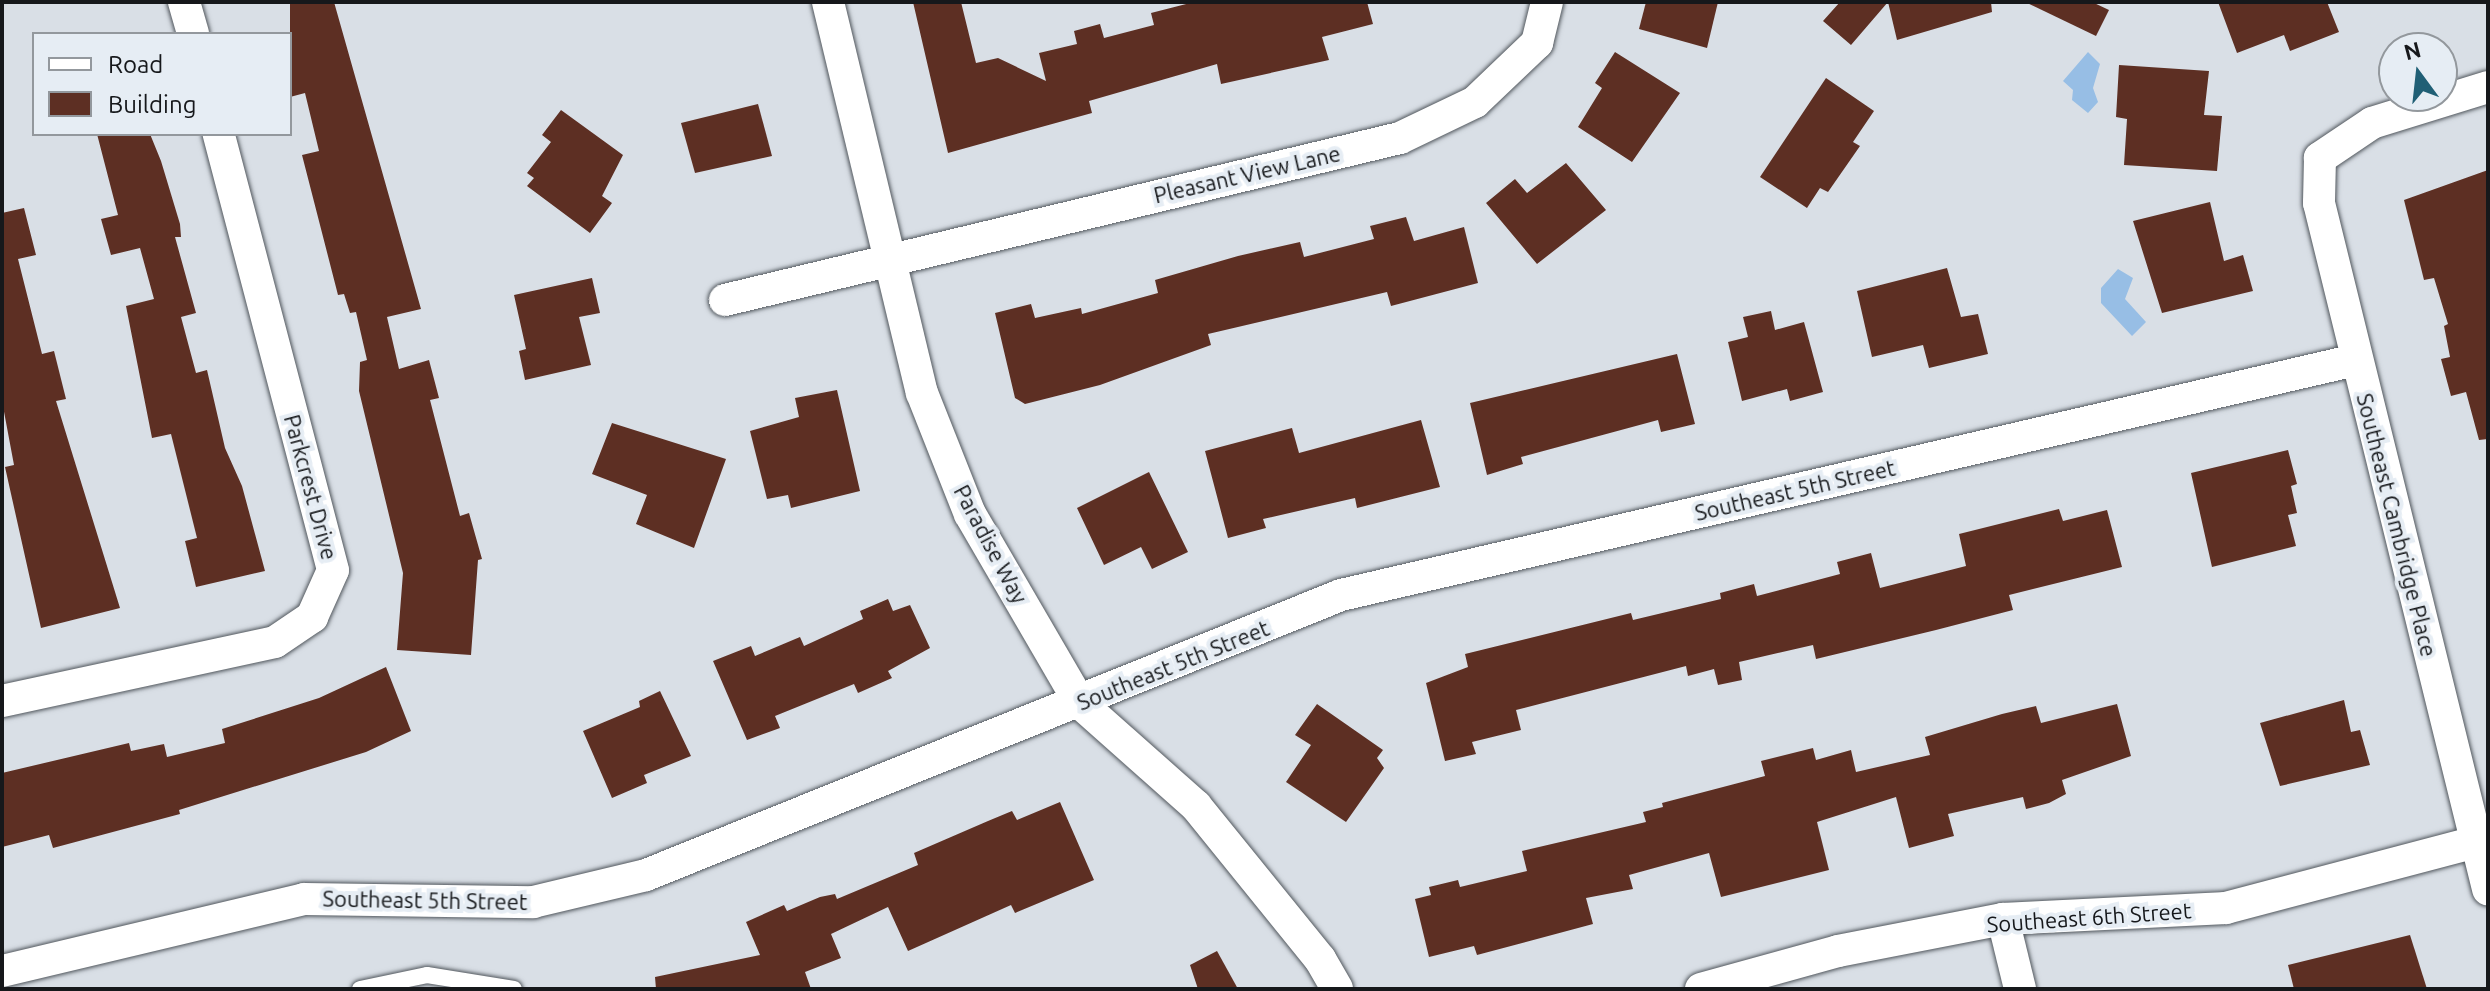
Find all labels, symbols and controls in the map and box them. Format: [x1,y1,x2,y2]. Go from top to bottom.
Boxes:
legend [32,32,292,136]
north arrow [2378,32,2458,112]
text: N [2401,36,2423,64]
text: Road [108,51,163,78]
text: Building [108,91,196,118]
street label: Pleasant View Lane [1151,140,1343,208]
street label: Southeast Cambridge Place [2351,391,2443,659]
street label: Parkcrest Drive [279,411,343,563]
street label: Southeast 5th Street [1692,454,1898,526]
street label: Paradise Way [949,480,1033,608]
street label: Southeast 5th Street [1073,614,1273,716]
street label: Southeast 5th Street [322,885,528,915]
street label: Southeast 6th Street [1986,897,2192,937]

